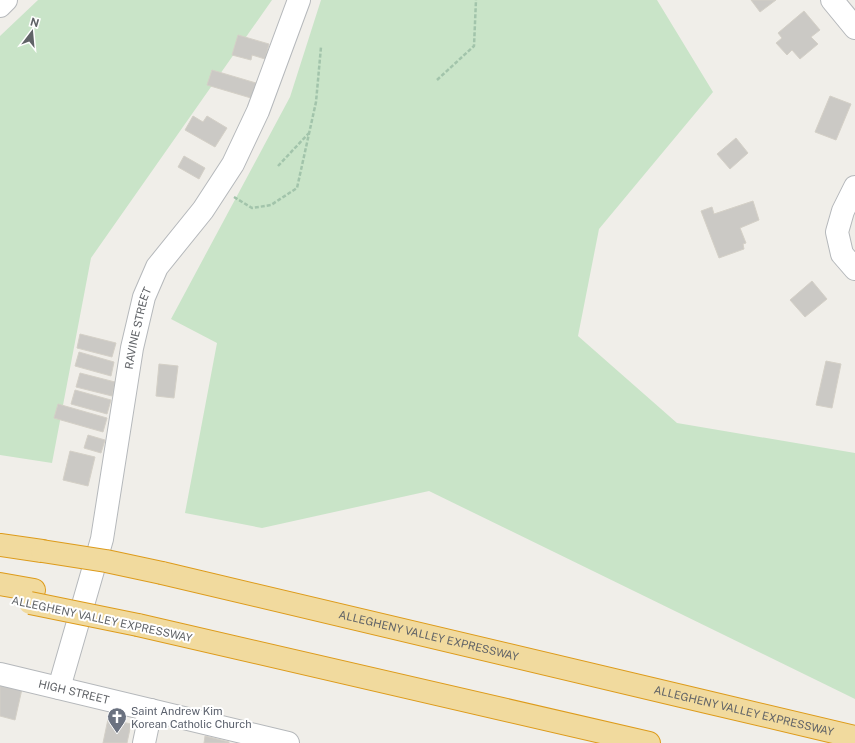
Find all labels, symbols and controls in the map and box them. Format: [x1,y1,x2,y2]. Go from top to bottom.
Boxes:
north arrow [12,12,52,52]
text: N [29,15,41,29]
street label: RAVINE STREET [123,285,154,370]
street label: ALLEGHENY VALLEY EXPRESSWAY [11,594,194,644]
street label: ALLEGHENY VALLEY EXPRESSWAY [338,608,520,663]
street label: HIGH STREET [37,677,111,706]
street label: ALLEGHENY VALLEY EXPRESSWAY [653,684,835,738]
place label: Saint Andrew Kim Korean Catholic Church [131,705,251,730]
church icon: Saint Andrew Kim Korean Catholic Church [106,706,128,734]

